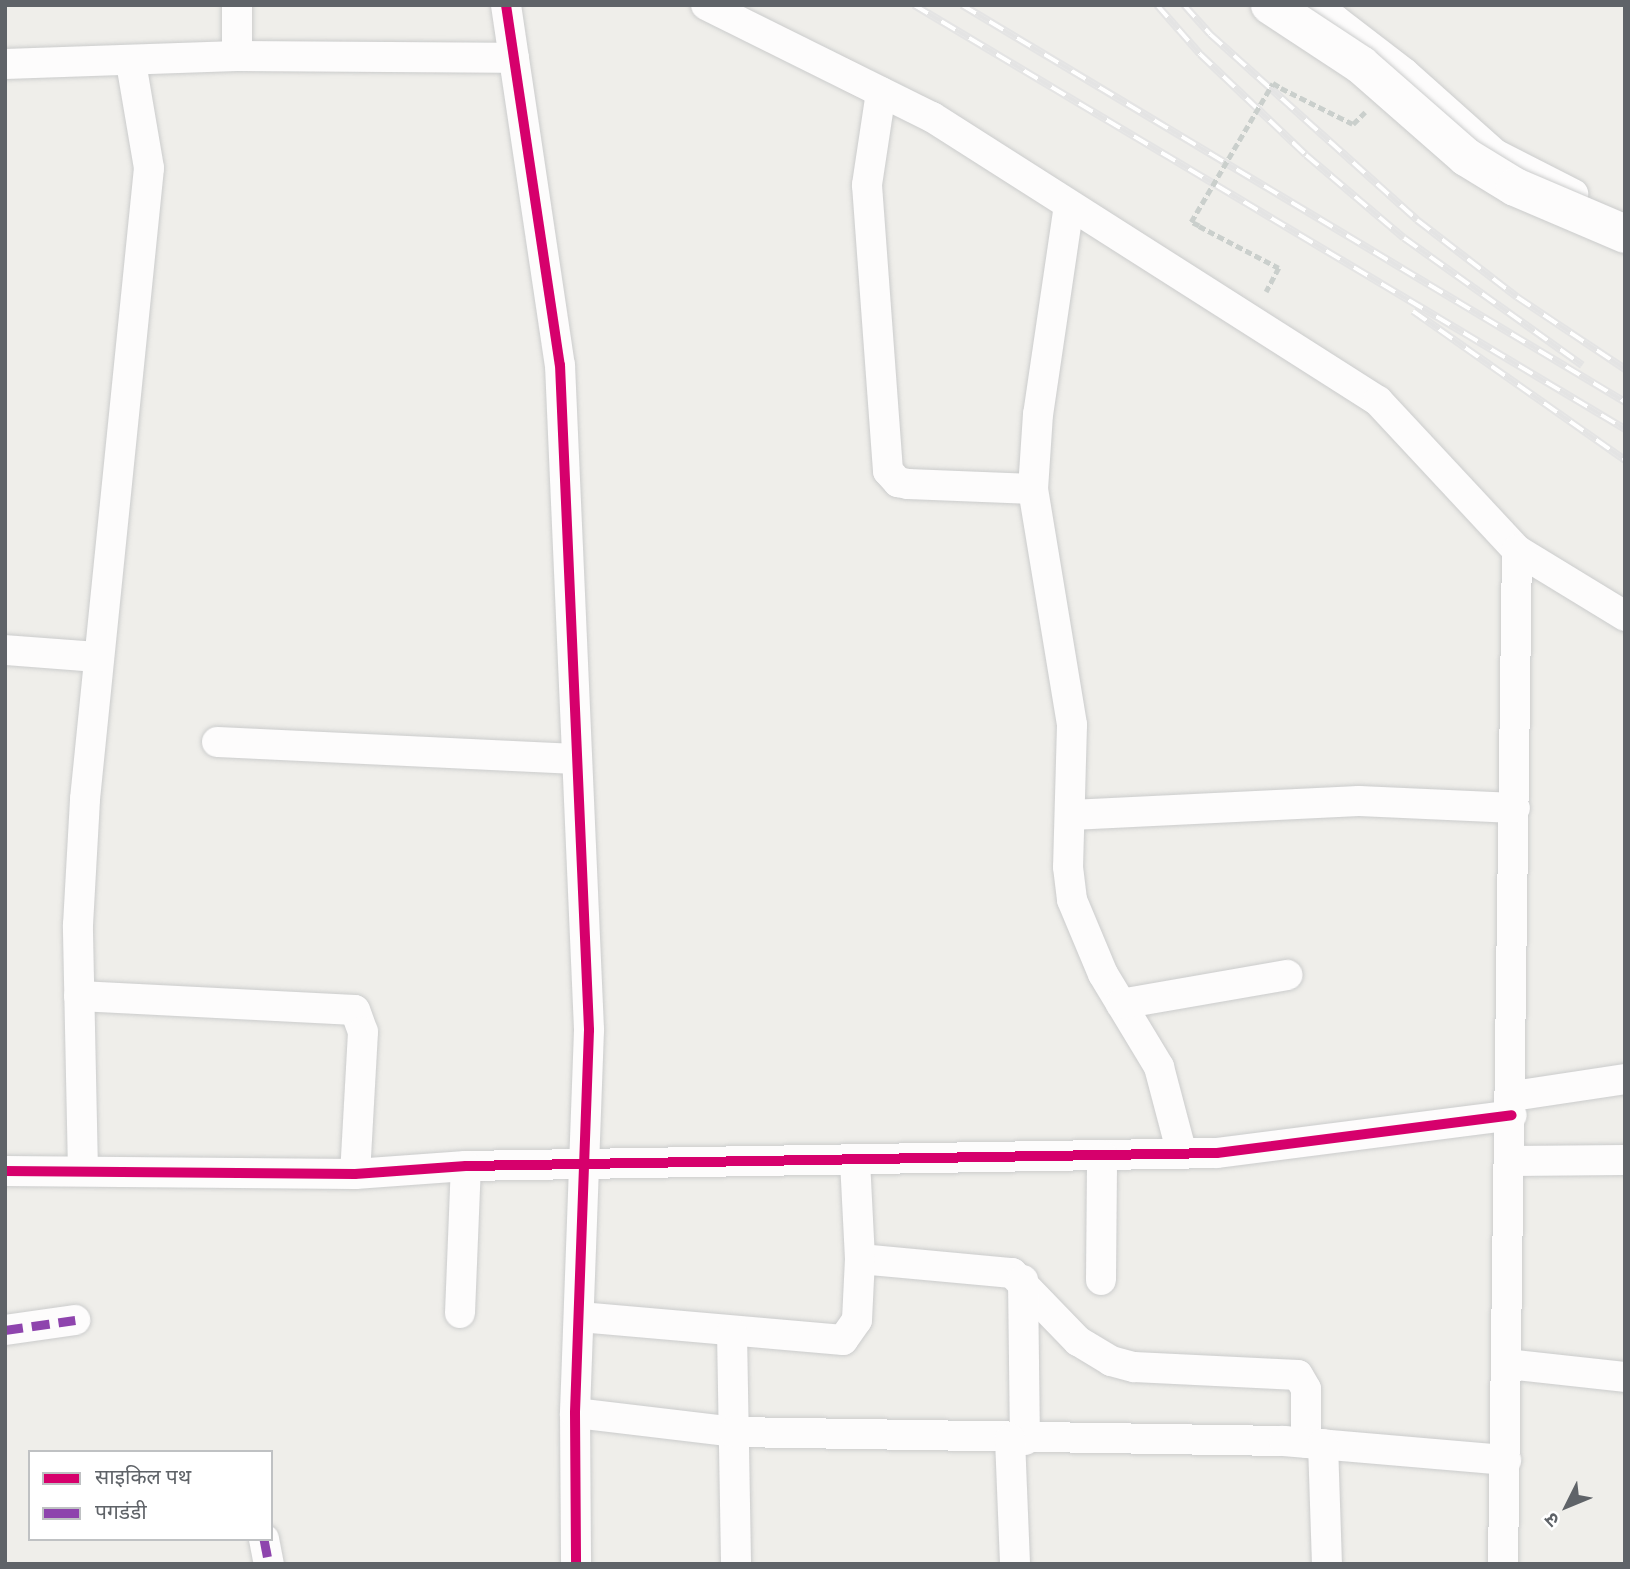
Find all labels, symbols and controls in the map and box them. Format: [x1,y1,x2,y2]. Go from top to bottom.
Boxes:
legend [28,1450,273,1541]
text: साइकिल पथ [95,1464,191,1489]
north arrow [1532,1471,1602,1541]
text: पगडंडी [95,1499,147,1524]
text: उ [1540,1509,1563,1532]

